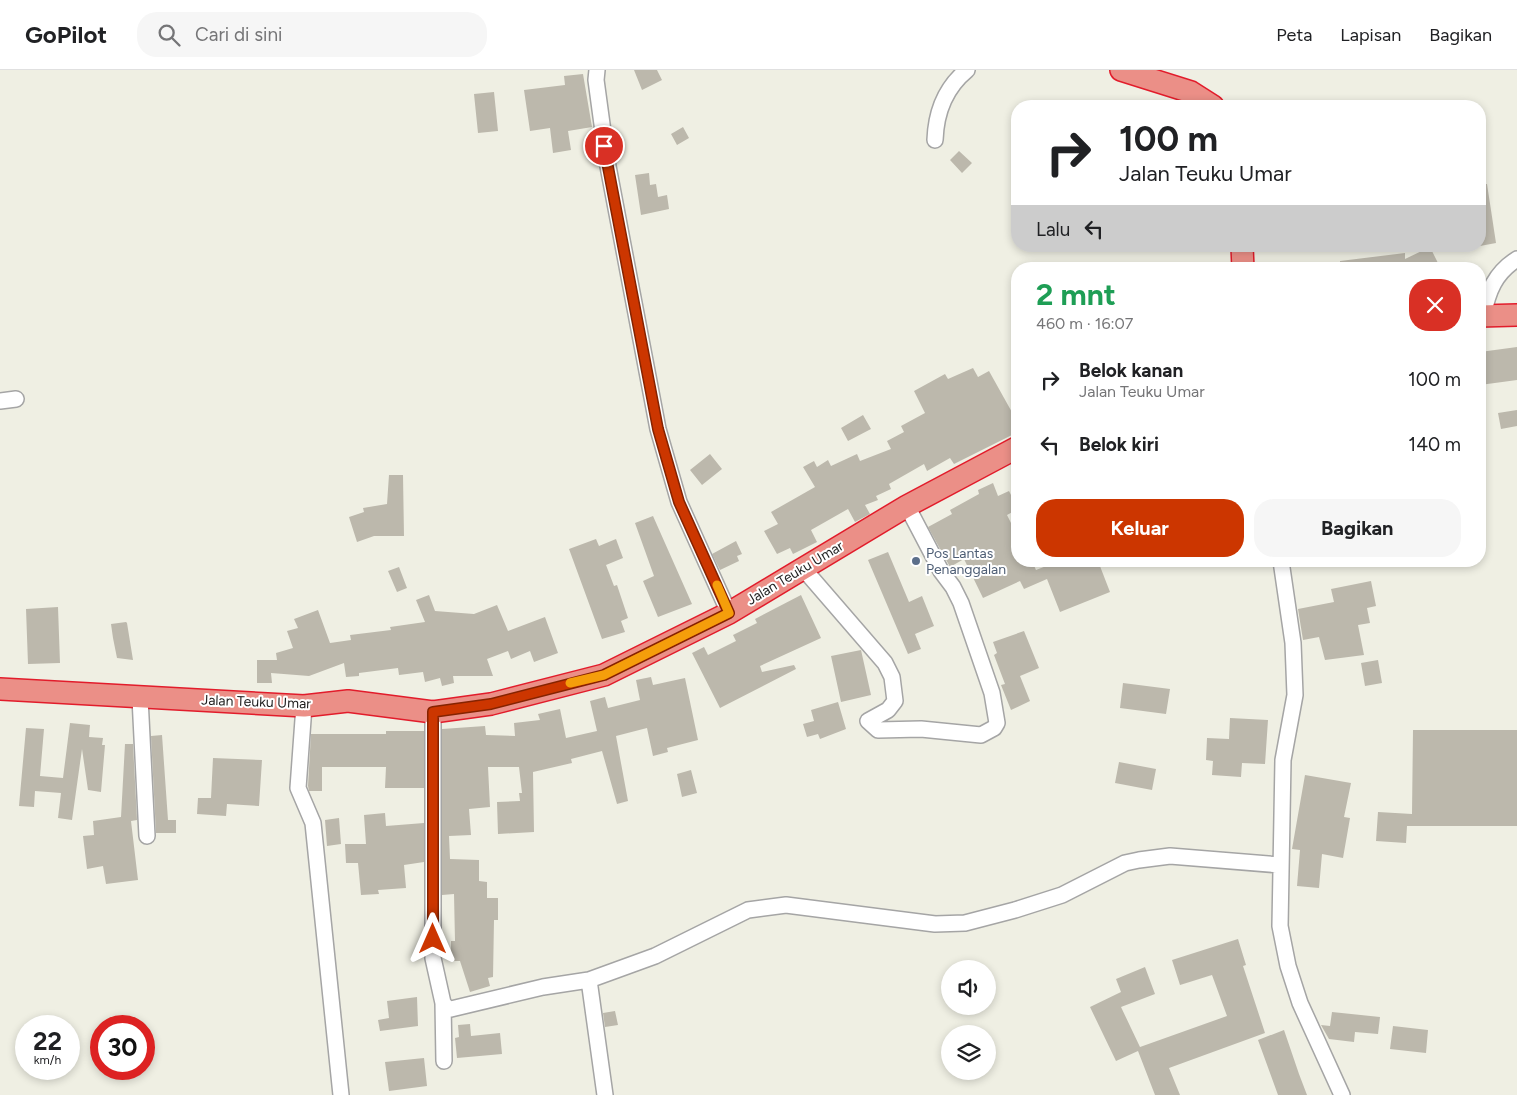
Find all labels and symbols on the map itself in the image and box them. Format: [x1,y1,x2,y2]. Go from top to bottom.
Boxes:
pin [583,125,625,167]
street label: Jalan Teuku Umar [744,537,847,609]
place label: Pos Lantas Penanggalan [926,545,1006,578]
marker: Pos Lantas Penanggalan [910,555,922,567]
street label: Jalan Teuku Umar [201,692,311,712]
position arrow [406,912,458,964]
speed limit sign: 30 [90,1015,155,1080]

